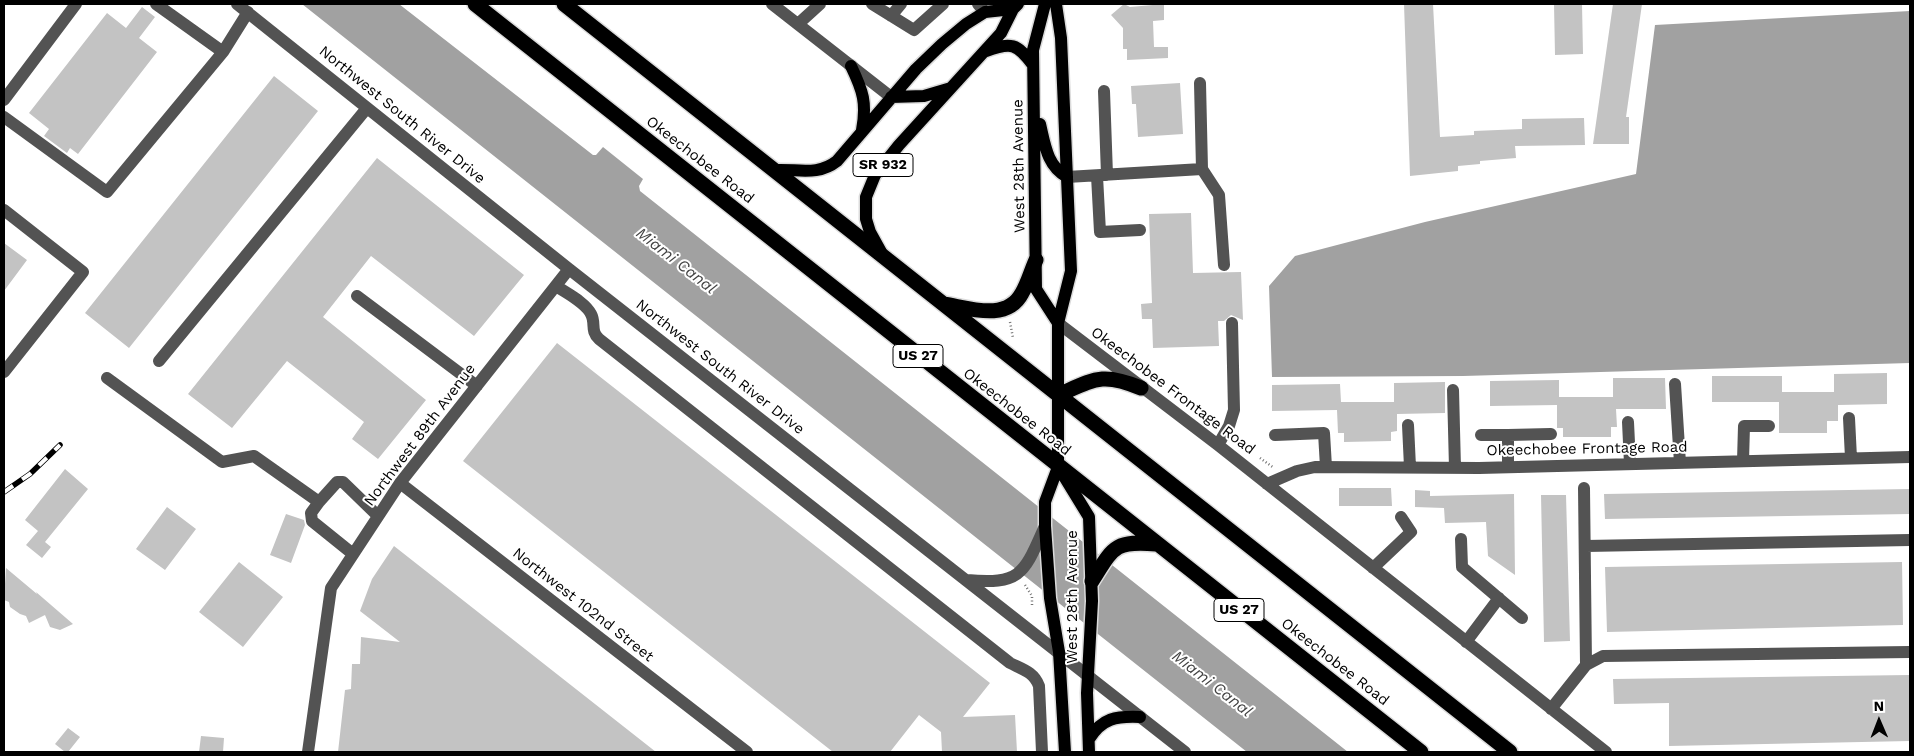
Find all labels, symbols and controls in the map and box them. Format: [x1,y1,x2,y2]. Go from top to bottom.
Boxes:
street label: Northwest South River Drive [315,42,489,188]
street label: West 28th Avenue [1009,99,1029,233]
street label: Okeechobee Road [643,112,757,208]
road number: SR 932 [853,154,913,176]
water label: Miami Canal [632,224,720,298]
street label: Northwest South River Drive [632,296,808,438]
street label: Okeechobee Frontage Road [1087,323,1259,459]
road number: US 27 [893,344,943,368]
street label: Northwest 89th Avenue [361,360,479,510]
street label: Okeechobee Road [960,364,1074,460]
street label: Okeechobee Frontage Road [1486,438,1688,460]
street label: West 28th Avenue [1064,530,1082,664]
street label: Northwest 102nd Street [509,544,657,666]
road number: US 27 [1214,598,1264,622]
street label: Okeechobee Road [1278,614,1392,710]
water label: Miami Canal [1168,647,1256,721]
north arrow [1854,696,1904,746]
text: N [1873,698,1884,714]

